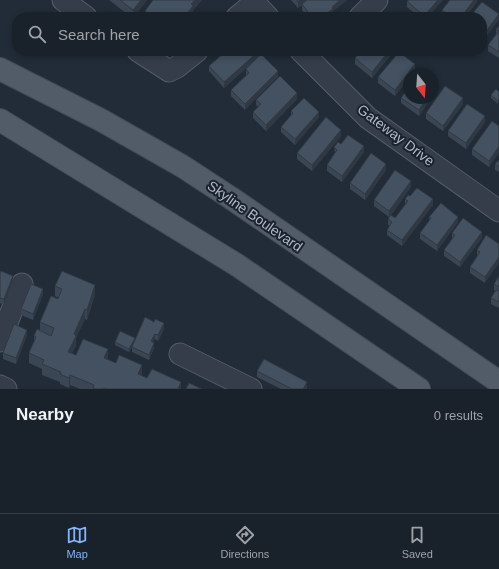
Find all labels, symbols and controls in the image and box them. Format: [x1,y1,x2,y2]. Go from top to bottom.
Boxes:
search box [12,12,487,56]
icon: search [26,23,48,45]
text: Search here [58,26,140,43]
north arrow [403,68,439,104]
street label: Gateway Drive [355,101,438,169]
street label: Skyline Boulevard [205,177,305,255]
text: Nearby [16,405,74,424]
text: 0 results [434,408,483,423]
tab: Map [66,524,88,560]
tab: Directions [220,524,269,560]
tab: Saved [402,524,433,560]

